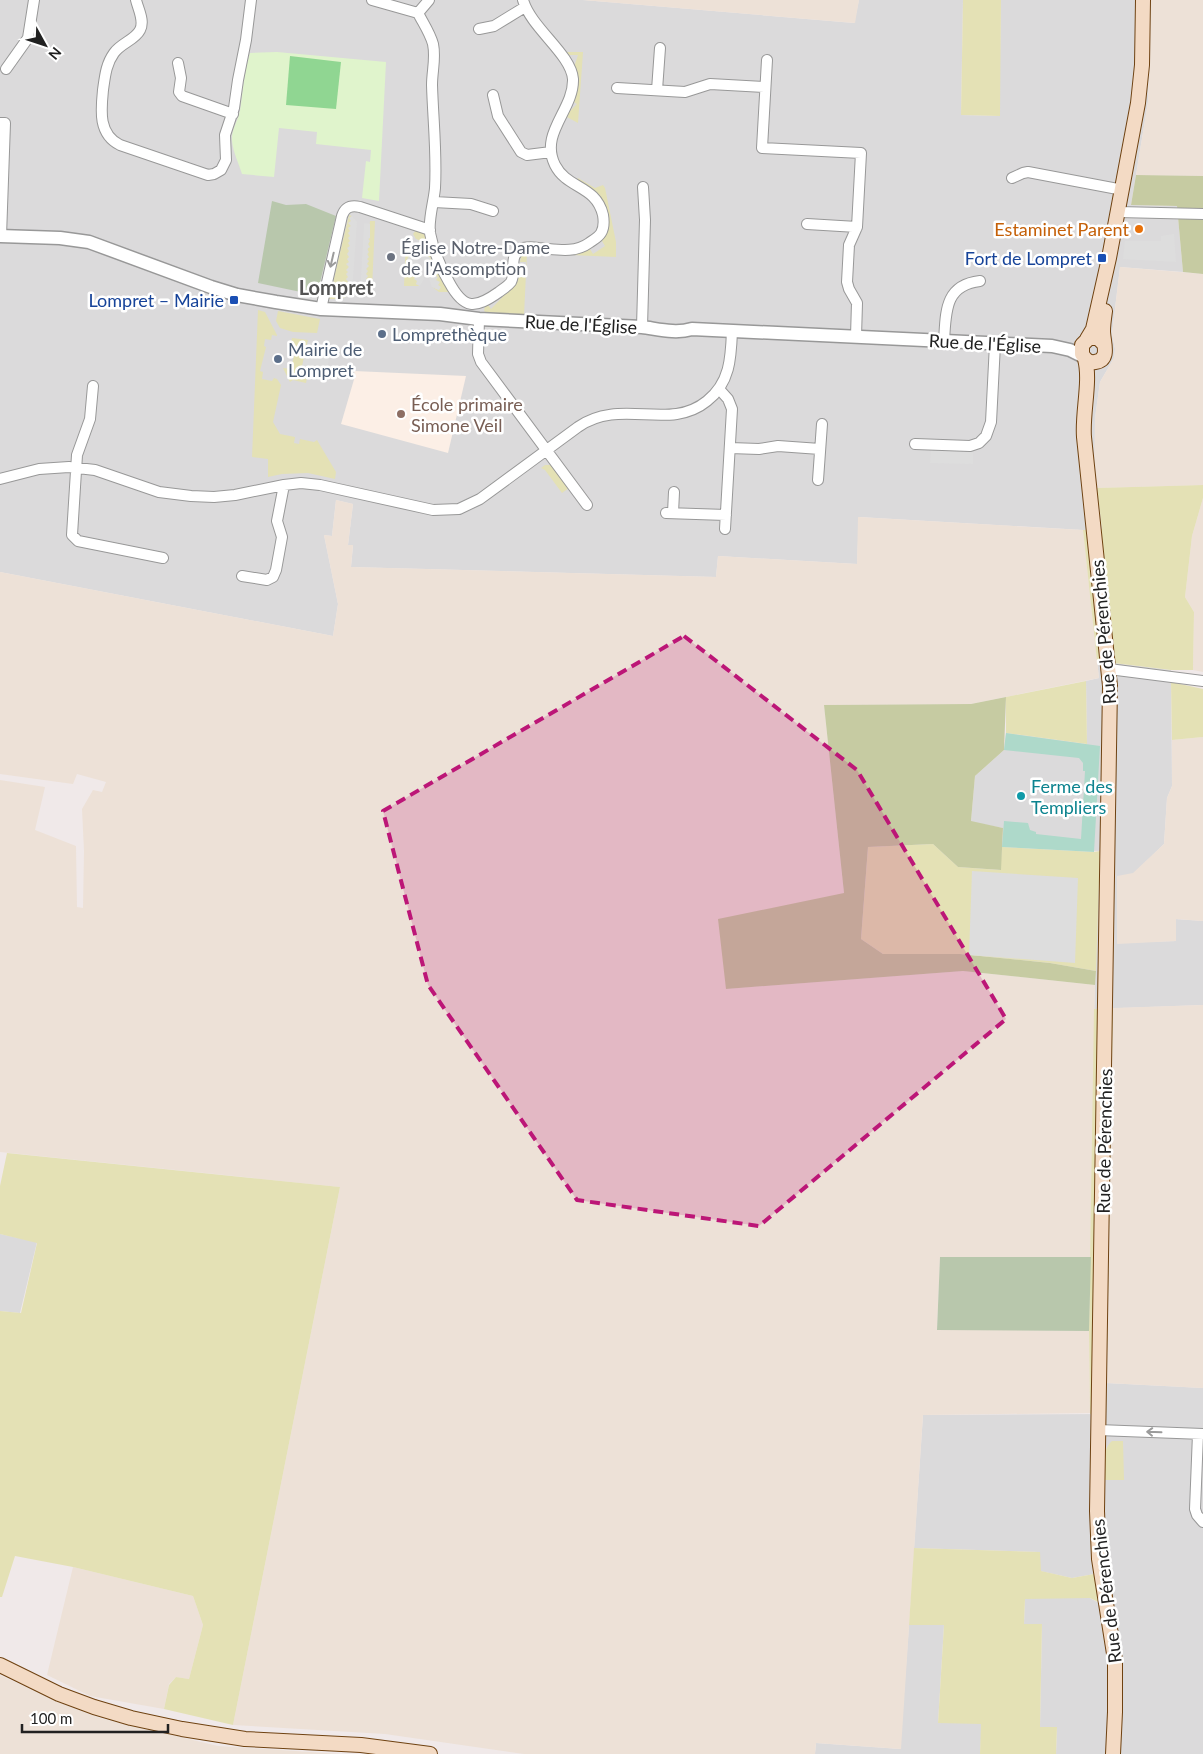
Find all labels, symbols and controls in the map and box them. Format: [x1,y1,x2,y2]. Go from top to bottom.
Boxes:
north arrow [20,20,70,70]
text: N [45,44,65,63]
place label: Estaminet Parent [994,218,1130,240]
marker: Estaminet Parent [1133,223,1145,235]
place label: Église Notre-Dame de l'Assomption [401,236,550,279]
place label: Fort de Lompret [965,247,1093,269]
one-way arrow [327,251,336,267]
marker: Église Notre-Dame de l'Assomption [385,251,397,263]
marker: Fort de Lompret [1096,252,1108,264]
district label: Lompret [299,275,374,299]
place label: Lompret – Mairie [88,289,224,311]
marker: Lompret – Mairie [228,294,240,306]
street label: Rue de l'Église [524,310,638,338]
place label: Lomprethèque [392,323,507,345]
marker: Lomprethèque [376,328,388,340]
street label: Rue de l'Église [928,329,1042,357]
place label: Mairie de Lompret [288,338,362,381]
marker: Mairie de Lompret [272,353,284,365]
place label: École primaire Simone Veil [411,393,523,436]
marker: École primaire Simone Veil [395,408,407,420]
street label: Rue de Pérenchies [1086,559,1120,705]
place label: Ferme des Templiers [1031,775,1113,818]
marker: Ferme des Templiers [1015,790,1027,802]
street label: Rue de Pérenchies [1092,1068,1116,1214]
one-way arrow [1147,1428,1163,1437]
street label: Rue de Pérenchies [1086,1517,1126,1664]
scale bar [22,1702,169,1734]
text: 100 m [30,1709,72,1727]

